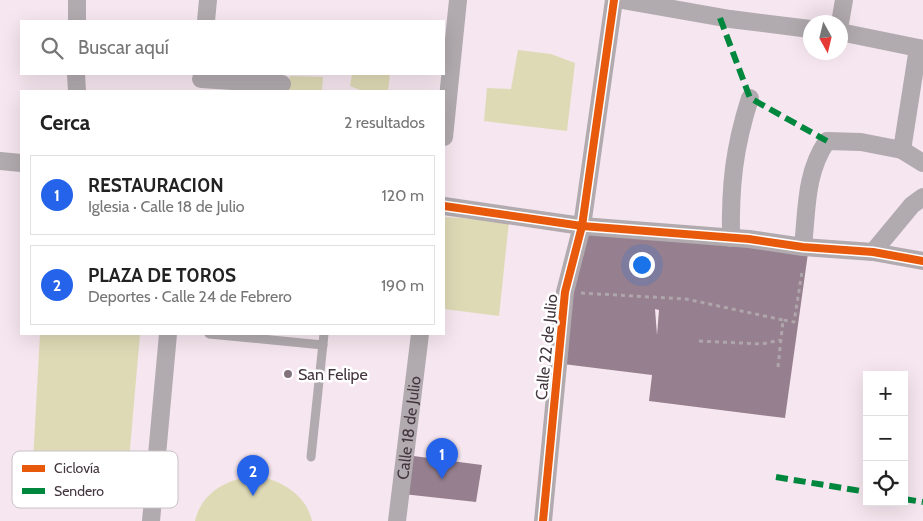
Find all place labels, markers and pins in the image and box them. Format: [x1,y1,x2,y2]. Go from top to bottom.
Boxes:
place label: San Felipe [298,365,368,384]
marker: San Felipe [282,368,294,380]
pin: 1 [426,438,458,479]
pin: 2 [237,455,269,496]

